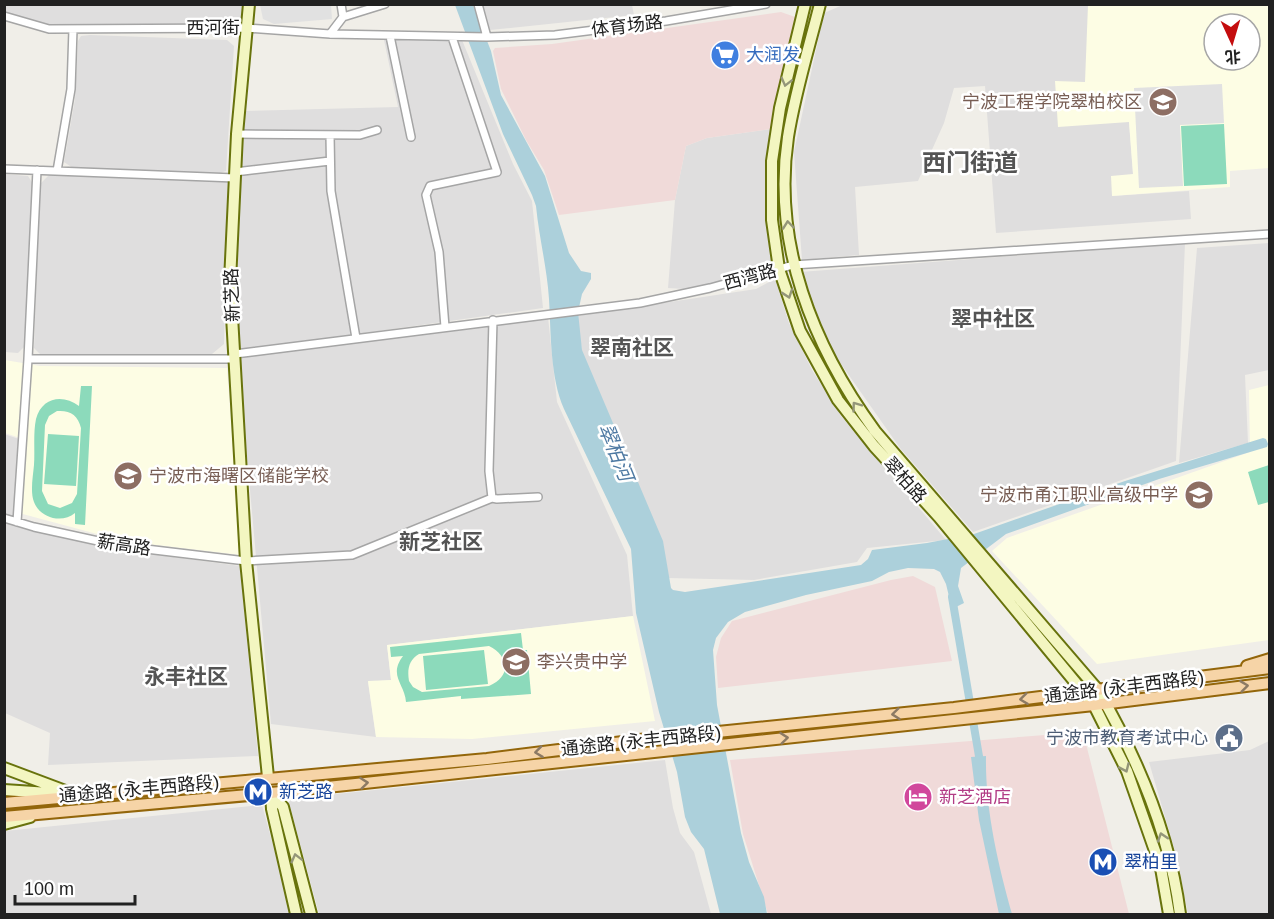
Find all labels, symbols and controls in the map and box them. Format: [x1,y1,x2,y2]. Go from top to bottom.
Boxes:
street label: 体育场路 [590,12,664,40]
north arrow [1202,12,1262,72]
street label: 西河街 [186,18,240,38]
supermarket icon: 大润发 [709,39,741,71]
place label: 大润发 [746,45,800,65]
text: 北 [1224,47,1242,66]
one-way arrow [781,77,794,87]
school or university icon: 宁波工程学院翠柏校区 [1147,86,1179,118]
place label: 宁波工程学院翠柏校区 [962,92,1142,112]
district label: 西门街道 [922,149,1018,176]
one-way arrow [782,221,795,230]
street label: 西湾路 [721,260,779,294]
street label: 新芝路 [221,268,243,322]
one-way arrow [780,289,793,299]
district label: 翠中社区 [951,307,1035,330]
district label: 翠南社区 [590,336,674,359]
one-way arrow [852,401,863,412]
water label: 翠柏河 [595,420,639,488]
street label: 翠柏路 [880,453,930,507]
school or university icon: 宁波市海曙区储能学校 [112,460,144,492]
place label: 宁波市海曙区储能学校 [149,466,329,486]
school or university icon: 宁波市甬江职业高级中学 [1183,479,1215,511]
place label: 宁波市甬江职业高级中学 [980,485,1178,505]
district label: 新芝社区 [399,530,483,553]
street label: 薪高路 [96,531,152,559]
school or university icon: 李兴贵中学 [500,646,532,678]
place label: 李兴贵中学 [537,652,627,672]
district label: 永丰社区 [144,665,228,688]
street label: 通途路 (永丰西路段) [1043,667,1205,707]
one-way arrow [1239,681,1248,693]
one-way arrow [1019,692,1029,705]
one-way arrow [891,707,900,720]
public building icon: 宁波市教育考试中心 [1213,722,1245,754]
street label: 通途路 (永丰西路段) [560,723,722,759]
place label: 宁波市教育考试中心 [1046,728,1208,748]
one-way arrow [779,732,788,744]
one-way arrow [535,745,544,758]
one-way arrow [1118,761,1130,772]
street label: 通途路 (永丰西路段) [58,772,220,806]
metro station icon: 新芝路 [242,776,274,808]
one-way arrow [360,777,369,790]
hotel icon: 新芝酒店 [902,781,934,813]
place label: 新芝路 [279,782,333,802]
place label: 新芝酒店 [939,787,1011,807]
one-way arrow [1157,832,1169,843]
metro station icon: 翠柏里 [1087,846,1119,878]
place label: 翠柏里 [1124,852,1178,872]
one-way arrow [291,853,303,864]
scale bar [15,868,135,906]
text: 100 m [24,879,74,899]

